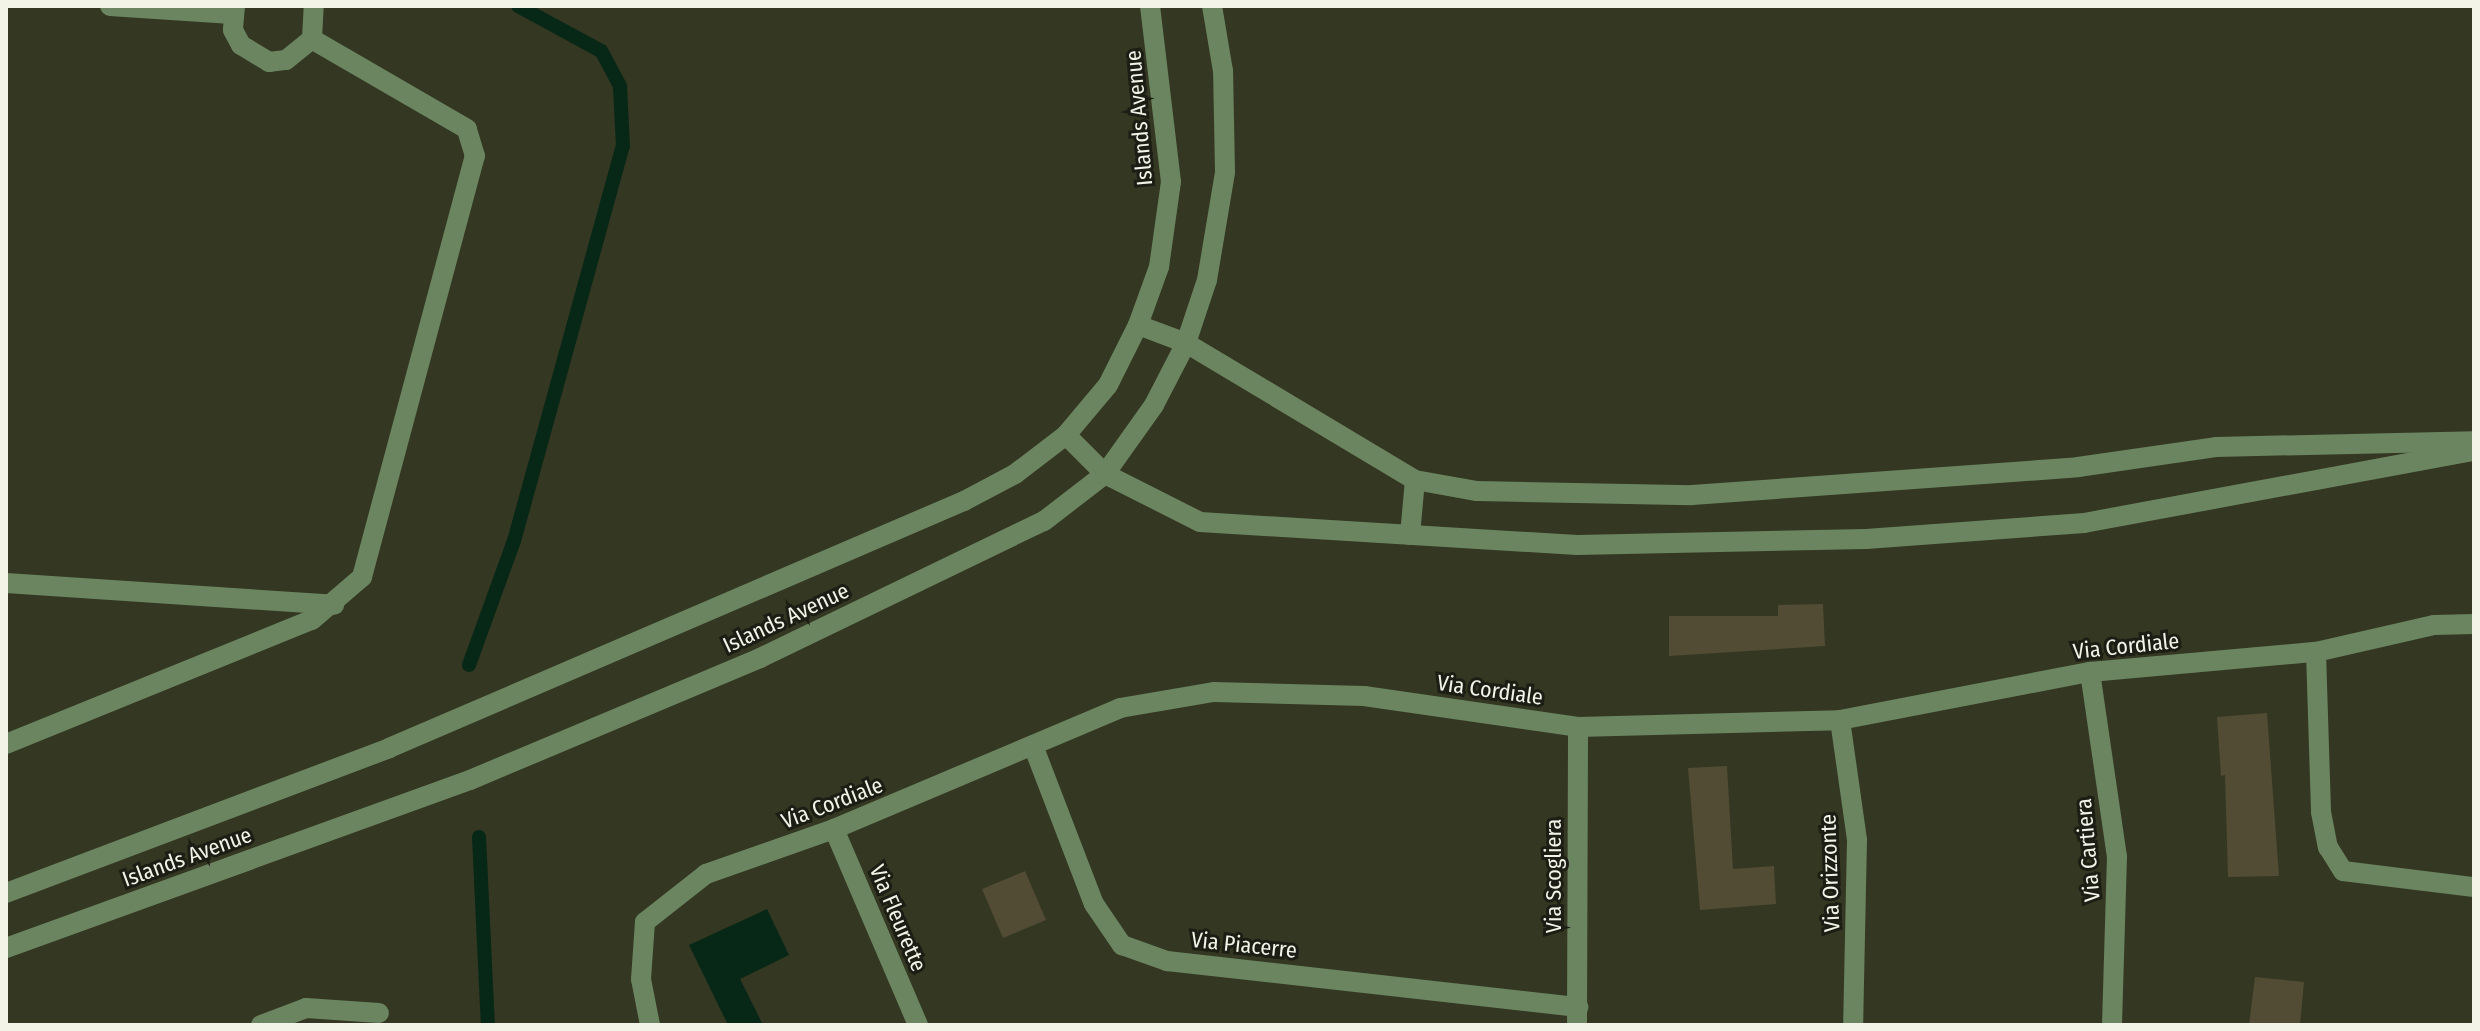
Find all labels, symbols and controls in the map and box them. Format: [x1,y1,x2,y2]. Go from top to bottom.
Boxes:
street label: Islands Avenue [1120,49,1158,187]
street label: Islands Avenue [719,577,853,659]
street label: Via Cordiale [2072,627,2180,665]
street label: Via Cordiale [1435,670,1545,710]
street label: Via Cordiale [778,772,886,834]
street label: Via Cartiera [2070,797,2106,903]
street label: Via Orizzonte [1815,814,1845,932]
street label: Via Scogliera [1541,819,1567,933]
street label: Islands Avenue [119,821,255,893]
street label: Via Fleurette [864,861,932,975]
street label: Via Piacerre [1190,926,1298,964]

